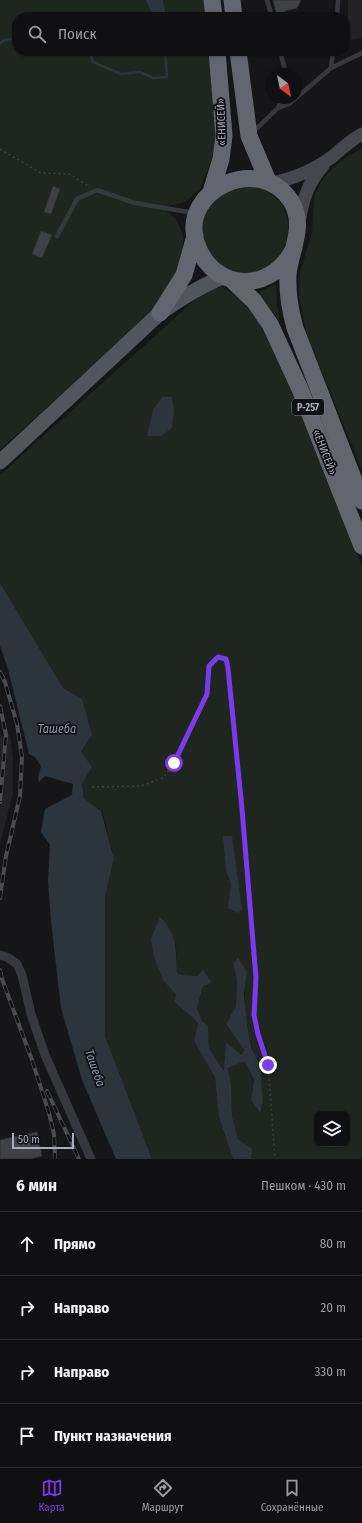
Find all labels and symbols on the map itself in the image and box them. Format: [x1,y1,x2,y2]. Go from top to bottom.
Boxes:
north arrow [266,68,302,104]
street label: «ЕНИСЕЙ» [214,98,229,146]
road number: Р-257 [292,399,324,415]
street label: «ЕНИСЕЙ» [310,428,339,477]
water label: Ташеба [38,722,76,736]
route start [165,754,183,772]
water label: Ташеба [82,1048,108,1088]
route end [259,1056,277,1074]
scale bar [12,1131,74,1150]

